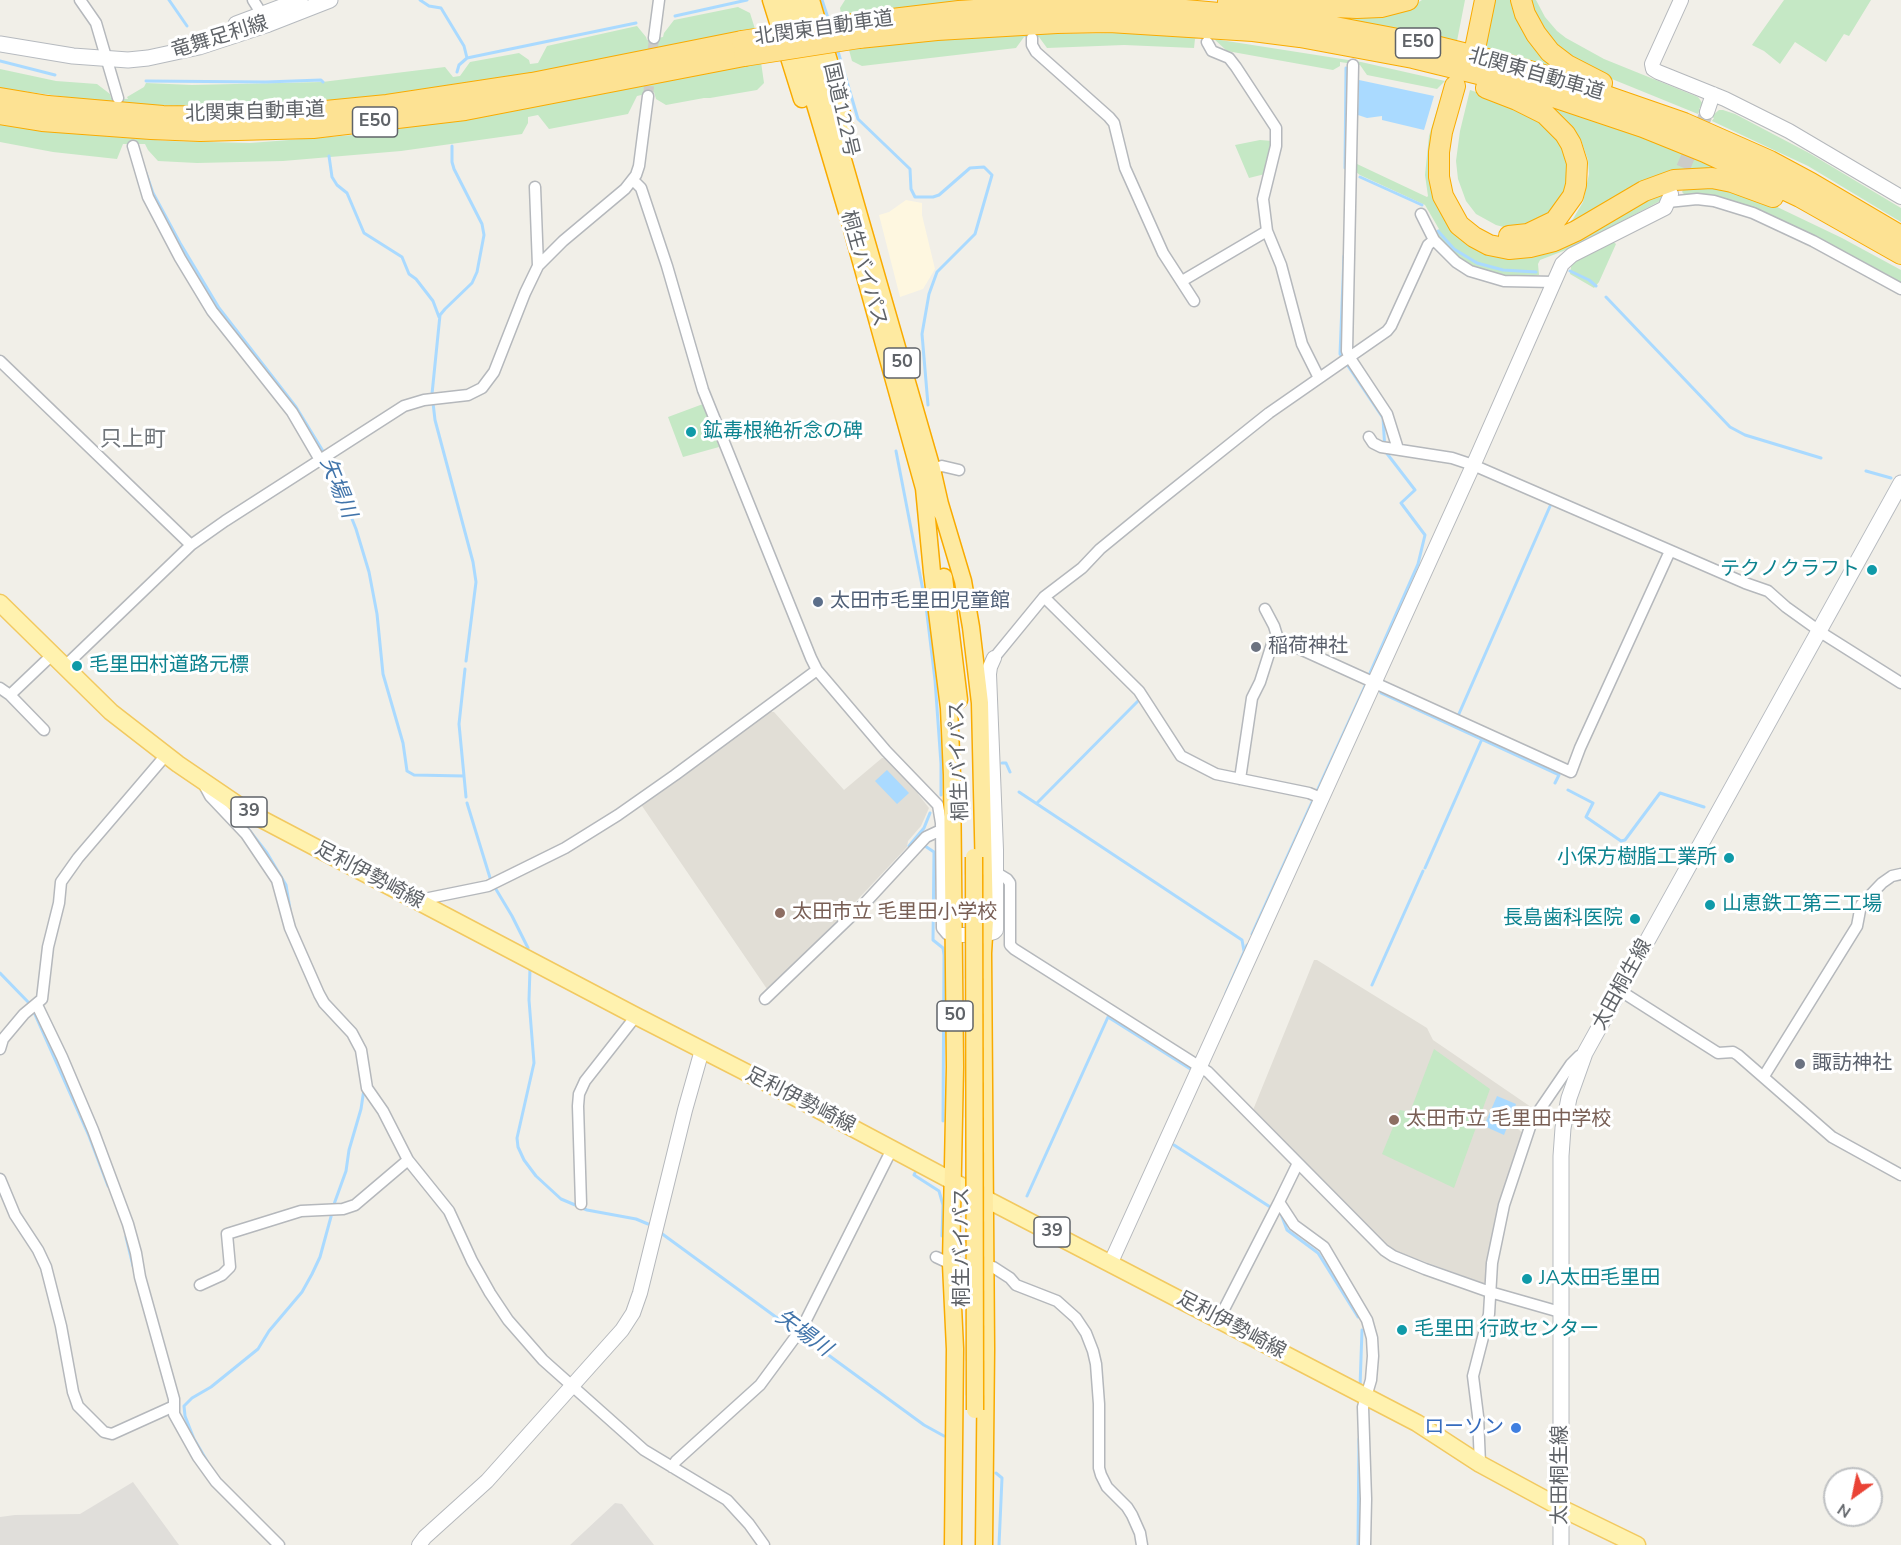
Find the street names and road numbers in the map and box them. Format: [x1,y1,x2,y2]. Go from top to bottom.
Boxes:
street label: 北関東自動車道 [753,7,895,51]
street label: 竜舞足利線 [169,12,271,64]
road number: E50 [1396,28,1440,58]
street label: 北関東自動車道 [1465,44,1607,106]
street label: 国道122号 [818,61,862,159]
street label: 北関東自動車道 [185,99,325,127]
road number: E50 [352,107,398,137]
street label: 桐生バイパス [835,208,891,330]
road number: 50 [884,348,920,378]
street label: 桐生バイパス [946,701,974,821]
road number: 39 [231,797,267,827]
street label: 足利伊勢崎線 [310,837,428,915]
street label: 太田桐生線 [1588,935,1658,1035]
road number: 50 [937,1001,973,1031]
street label: 足利伊勢崎線 [741,1063,859,1139]
street label: 桐生バイパス [951,1187,975,1307]
road number: 39 [1034,1217,1070,1247]
street label: 足利伊勢崎線 [1172,1287,1290,1365]
street label: 太田桐生線 [1549,1425,1573,1525]

